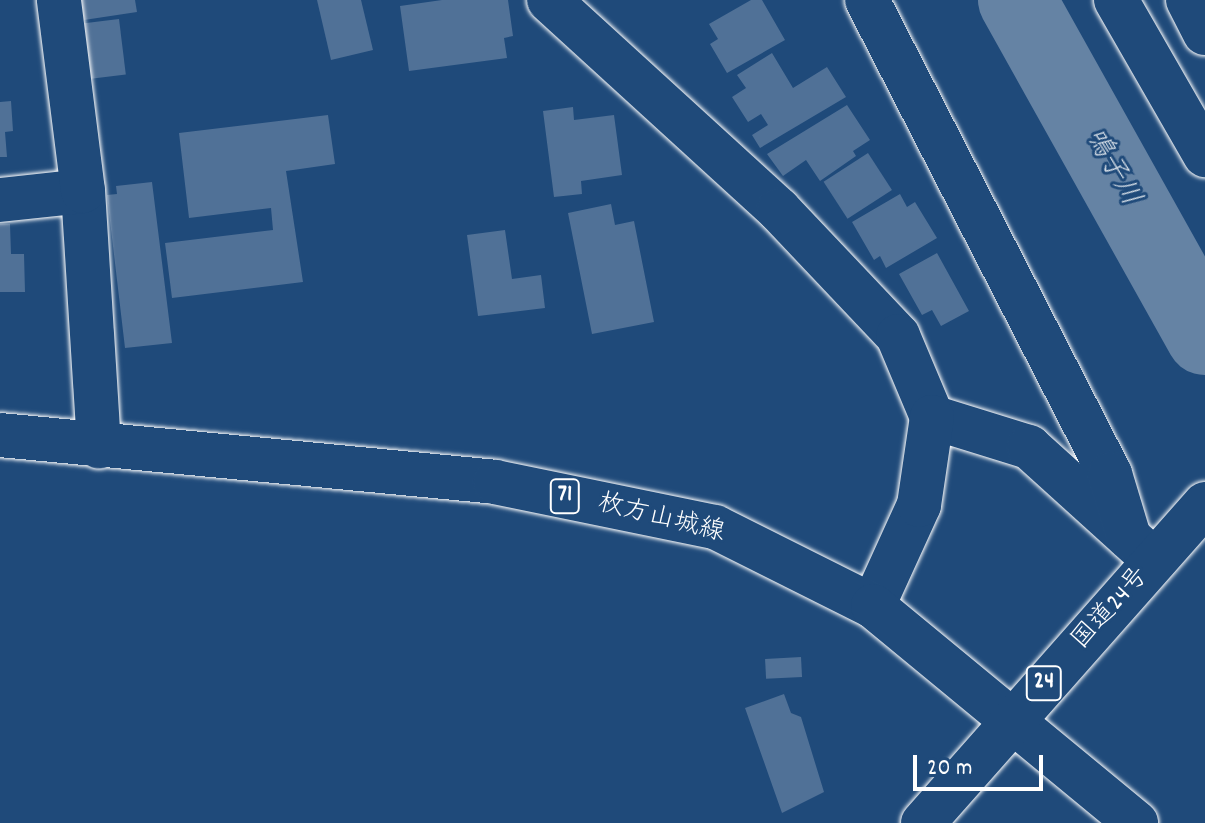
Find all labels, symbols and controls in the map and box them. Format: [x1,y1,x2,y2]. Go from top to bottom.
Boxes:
water label: 鳴子川 [1076,123,1146,213]
road number: 71 [549,476,581,516]
street label: 枚方山城線 [594,488,728,550]
street label: 国道24号 [1066,561,1156,657]
road number: 24 [1024,663,1064,703]
scale bar [917,739,1047,789]
text: 20 m [927,752,973,786]

